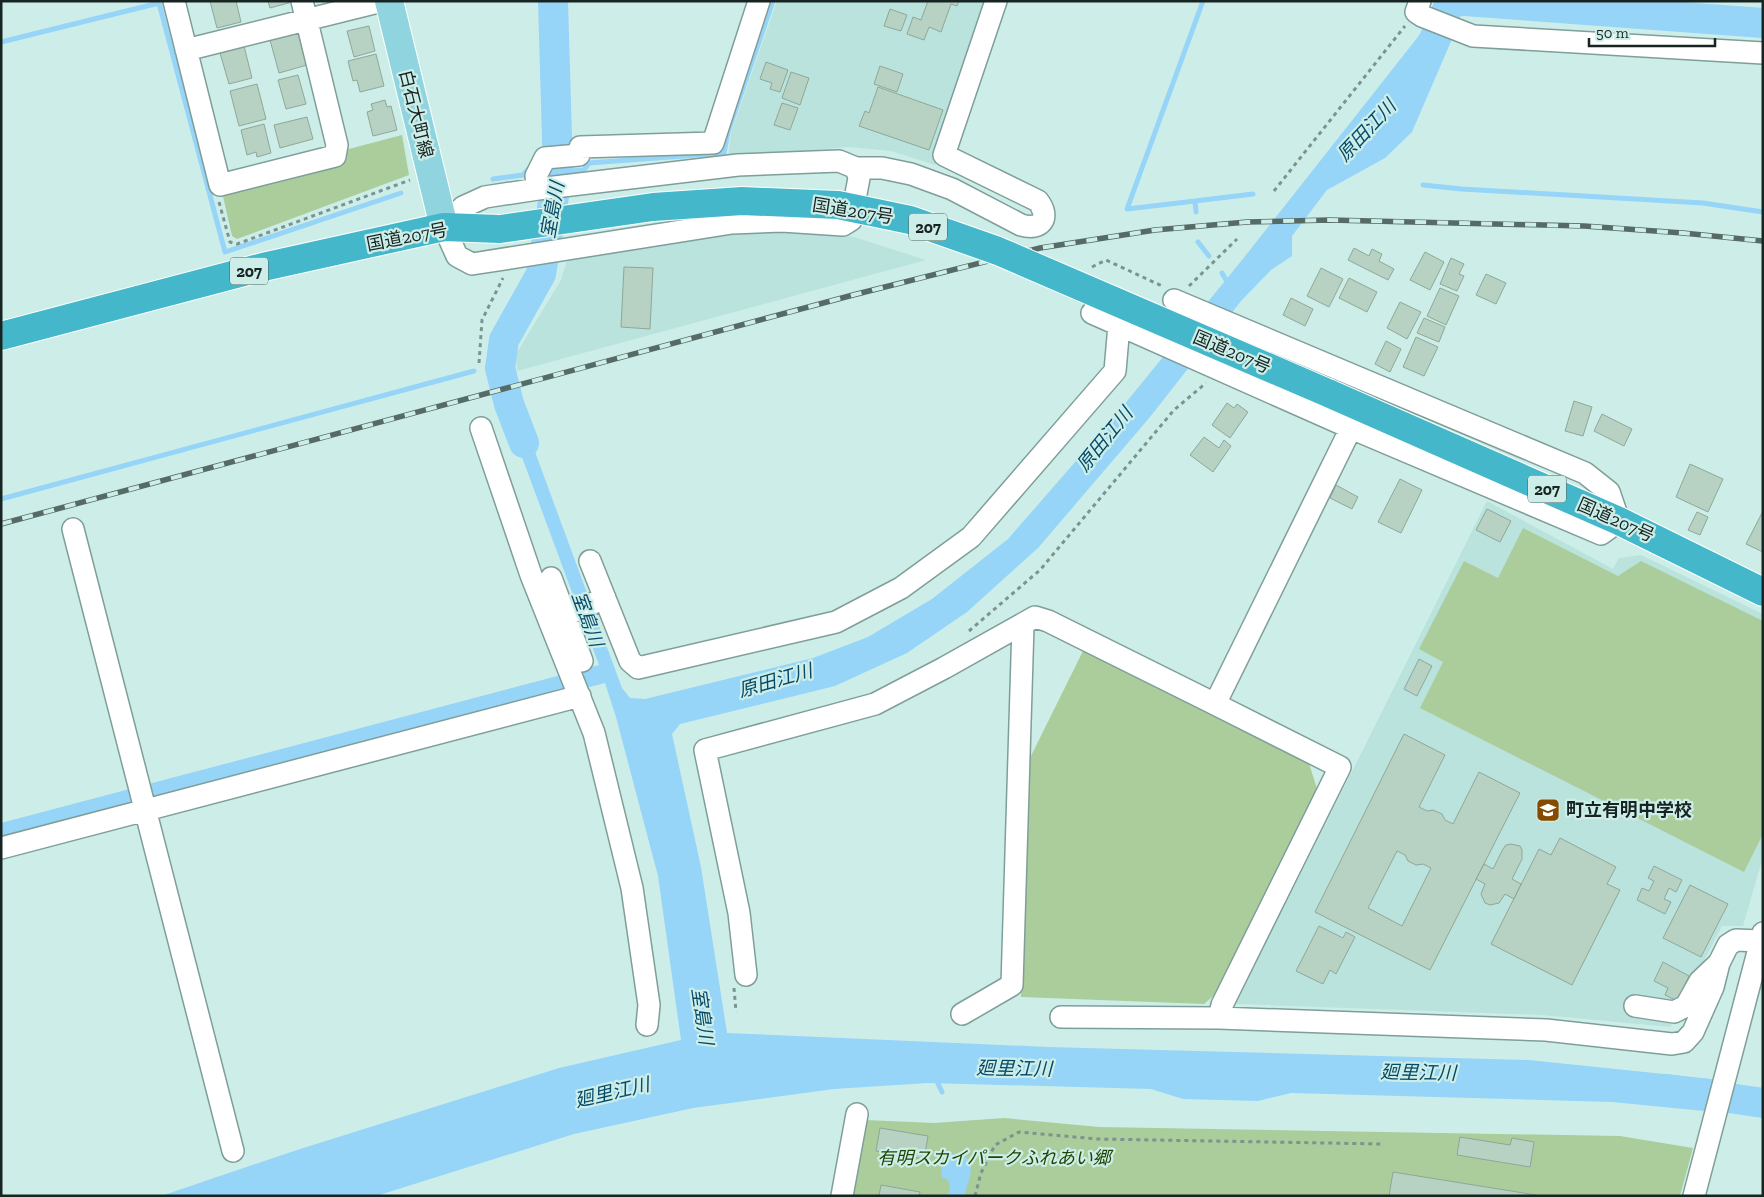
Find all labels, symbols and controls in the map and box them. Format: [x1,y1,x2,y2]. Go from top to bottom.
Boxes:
scale bar [1589,15,1715,47]
text: 50 m [1596,24,1629,42]
street label: 白石大町線 [394,68,438,160]
water label: 原田江川 [1332,93,1402,166]
water label: 室島川 [536,178,569,240]
street label: 国道207号 [811,194,895,228]
road number: 207 [909,213,947,240]
street label: 国道207号 [365,218,449,256]
road number: 207 [230,258,268,284]
street label: 国道207号 [1190,326,1274,378]
water label: 原田江川 [1072,401,1138,476]
road number: 207 [1528,476,1566,502]
street label: 国道207号 [1574,493,1658,547]
water label: 室島川 [567,588,609,652]
water label: 原田江川 [735,658,817,702]
school or university icon: 町立有明中学校 [1535,797,1561,823]
place label: 町立有明中学校 [1566,799,1692,821]
water label: 室島川 [687,986,718,1048]
water label: 廻里江川 [976,1056,1054,1081]
water label: 廻里江川 [1380,1060,1458,1085]
water label: 廻里江川 [572,1072,654,1112]
park label: 有明スカイパークふれあい郷 [877,1147,1114,1169]

